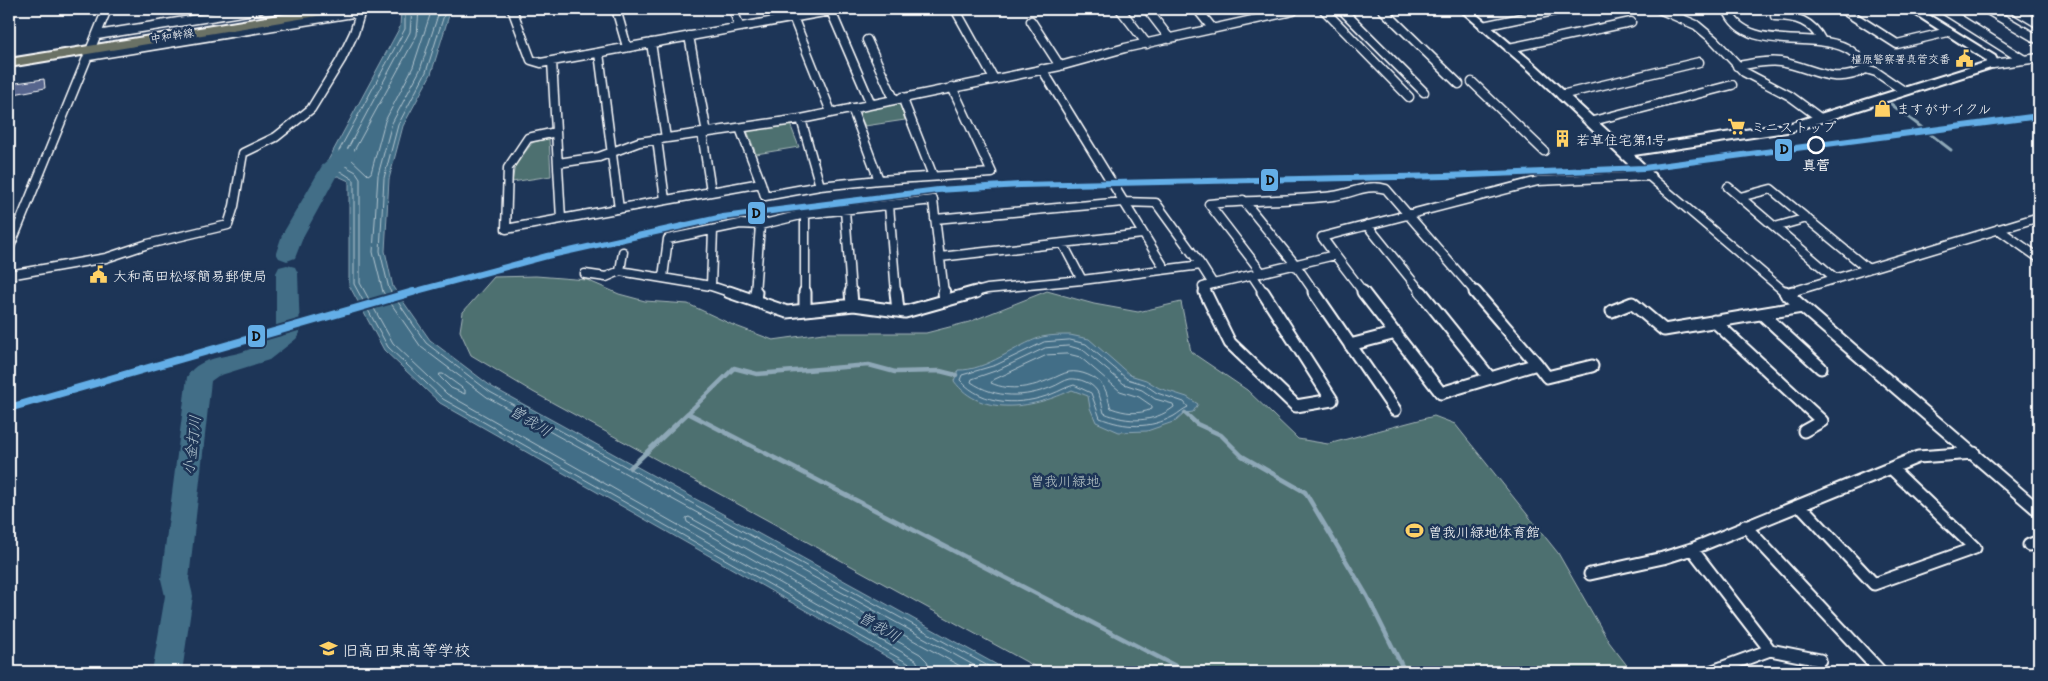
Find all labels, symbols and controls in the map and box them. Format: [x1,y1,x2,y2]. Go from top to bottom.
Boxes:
street label: 中和幹線 [149,24,195,46]
public building icon: 橿原警察署真菅交番 [1954,48,1974,68]
place label: 橿原警察署真菅交番 [1851,51,1950,66]
shop icon: ますがサイクル [1872,98,1892,118]
place label: ますがサイクル [1896,99,1992,118]
supermarket icon: ミニストップ [1727,116,1747,136]
place label: ミニストップ [1751,117,1836,136]
building icon: 若草住宅第1号 [1552,129,1572,149]
place label: 若草住宅第1号 [1576,130,1666,149]
marker: 真菅 [1807,136,1825,154]
line badge: D [1774,138,1793,162]
text: D [1779,139,1789,158]
place label: 真菅 [1802,155,1830,174]
line badge: D [1260,168,1279,192]
text: D [1265,170,1275,189]
line badge: D [747,201,766,225]
text: D [751,203,761,222]
public building icon: 大和高田松塚簡易郵便局 [89,265,109,285]
place label: 大和高田松塚簡易郵便局 [113,266,267,285]
line badge: D [247,324,266,348]
text: D [251,326,261,345]
water label: 曽我川 [507,400,555,440]
water label: 小金打川 [177,414,205,476]
park label: 曽我川緑地 [1030,471,1100,490]
sports icon: 曽我川緑地体育館 [1404,521,1424,541]
place label: 曽我川緑地体育館 [1428,522,1540,541]
water label: 曽我川 [856,606,904,646]
school or university icon: 旧高田東高等学校 [318,639,338,659]
place label: 旧高田東高等学校 [342,639,470,660]

